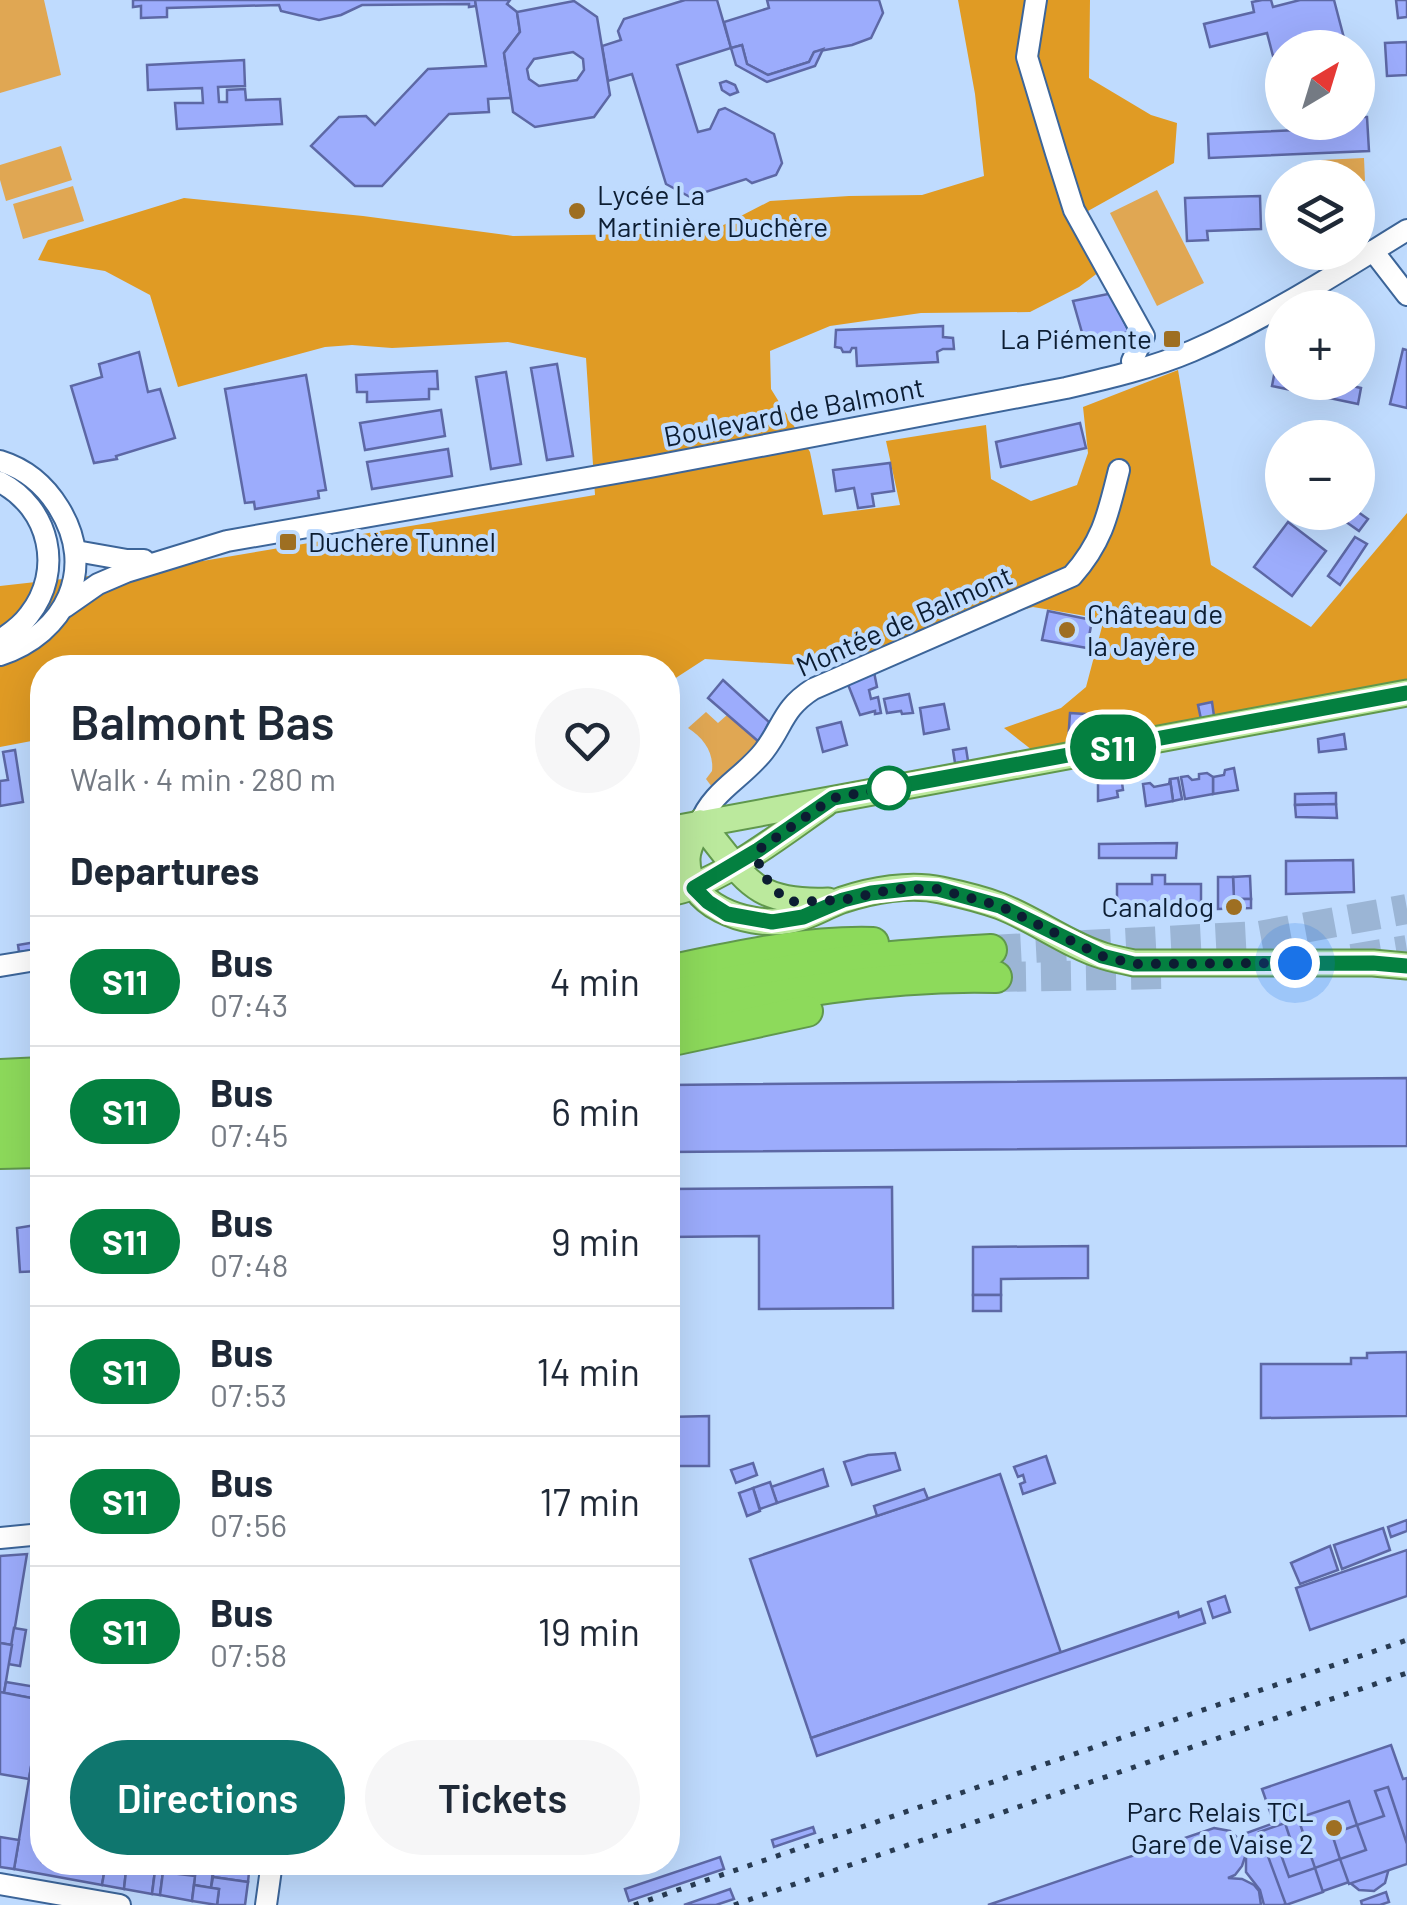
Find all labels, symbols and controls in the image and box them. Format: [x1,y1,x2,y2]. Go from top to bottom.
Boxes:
north arrow [1265,30,1375,140]
map controls [1265,30,1375,530]
button: layers [1265,160,1375,270]
place label: Lycée La Martinière Duchère [597,177,828,243]
marker: Lycée La Martinière Duchère [566,200,588,222]
button: + [1265,290,1375,400]
place label: La Piémente [1000,321,1152,355]
marker: La Piémente [1161,328,1183,350]
street label: Boulevard de Balmont [661,369,927,453]
button: − [1265,420,1375,530]
place label: Duchère Tunnel [308,524,496,558]
marker: Duchère Tunnel [277,531,299,553]
street label: Montée de Balmont [790,557,1017,683]
place label: Château de la Jayère [1087,596,1223,662]
marker: Château de la Jayère [1056,619,1078,641]
button: heart [535,688,640,793]
text: Balmont Bas [70,692,335,750]
line badge: S11 [1056,714,1170,780]
text: S11 [1090,726,1136,768]
text: Walk · 4 min · 280 m [70,759,336,797]
unlabelled marker [868,767,910,809]
text: Departures [70,847,259,893]
place label: Canaldog [1102,889,1214,923]
marker: Canaldog [1223,896,1245,918]
your location [1270,938,1320,988]
text: Bus [210,939,273,985]
text: 4 min [550,958,640,1004]
text: S11 [102,960,148,1002]
text: 07:43 [210,985,288,1023]
text: Bus [210,1069,273,1115]
text: 6 min [551,1088,640,1134]
text: S11 [102,1090,148,1132]
text: 07:45 [210,1115,288,1153]
text: Bus [210,1199,273,1245]
text: 9 min [551,1218,640,1264]
text: S11 [102,1220,148,1262]
text: 07:48 [210,1245,288,1283]
text: Bus [210,1329,273,1375]
text: 14 min [537,1348,640,1394]
text: S11 [102,1350,148,1392]
text: 07:53 [210,1375,287,1413]
text: Bus [210,1459,273,1505]
text: 17 min [540,1478,640,1524]
text: S11 [102,1480,148,1522]
text: 07:56 [210,1505,287,1543]
text: Bus [210,1589,273,1635]
text: 19 min [538,1608,640,1654]
text: S11 [102,1610,148,1652]
text: 07:58 [210,1635,287,1673]
button: Directions [70,1740,345,1855]
button: Tickets [365,1740,640,1855]
place label: Parc Relais TCL Gare de Vaise 2 [1127,1794,1314,1860]
marker: Parc Relais TCL Gare de Vaise 2 [1323,1817,1345,1839]

